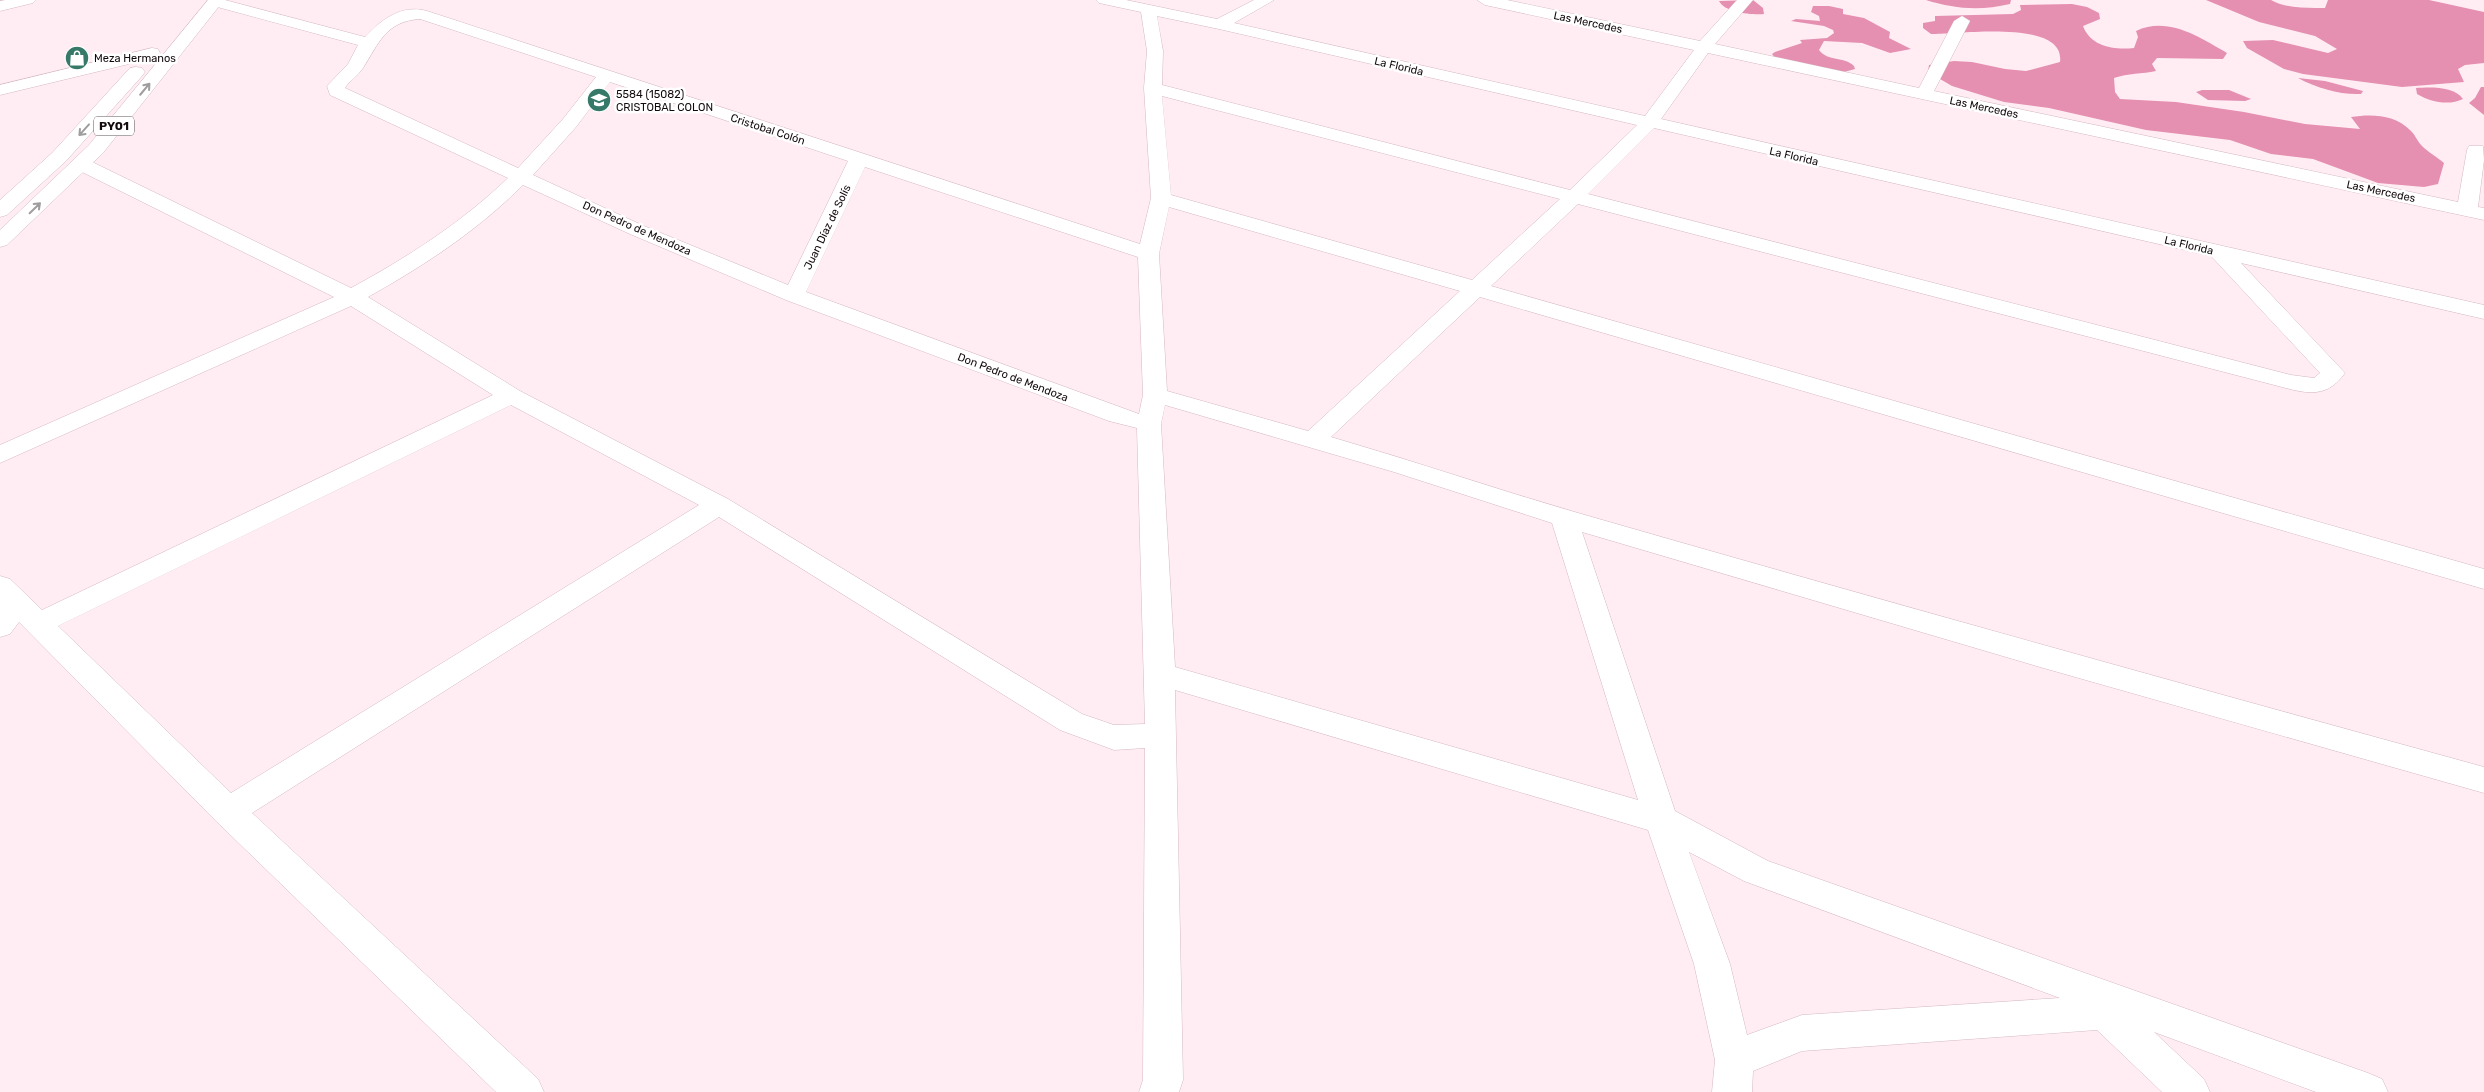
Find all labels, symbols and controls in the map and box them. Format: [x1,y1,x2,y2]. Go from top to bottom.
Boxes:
street label: Las Mercedes [1552,9,1624,36]
shop icon: Meza Hermanos [64,45,90,71]
place label: Meza Hermanos [94,52,176,65]
street label: La Florida [1373,55,1425,78]
one-way arrow [140,82,151,95]
school or university icon: 5584 (15082) CRISTOBAL COLON [586,87,612,113]
place label: 5584 (15082) CRISTOBAL COLON [616,88,713,114]
street label: Las Mercedes [1948,94,2020,121]
street label: Cristobal Colón [729,111,807,148]
road number: PY01 [94,116,134,136]
one-way arrow [78,123,90,136]
street label: La Florida [1768,145,1820,168]
street label: Las Mercedes [2345,178,2417,205]
street label: Juan Díaz de Solís [801,182,854,272]
street label: Don Pedro de Mendoza [580,199,693,258]
one-way arrow [29,202,42,214]
street label: La Florida [2163,234,2215,257]
street label: Don Pedro de Mendoza [956,350,1070,405]

